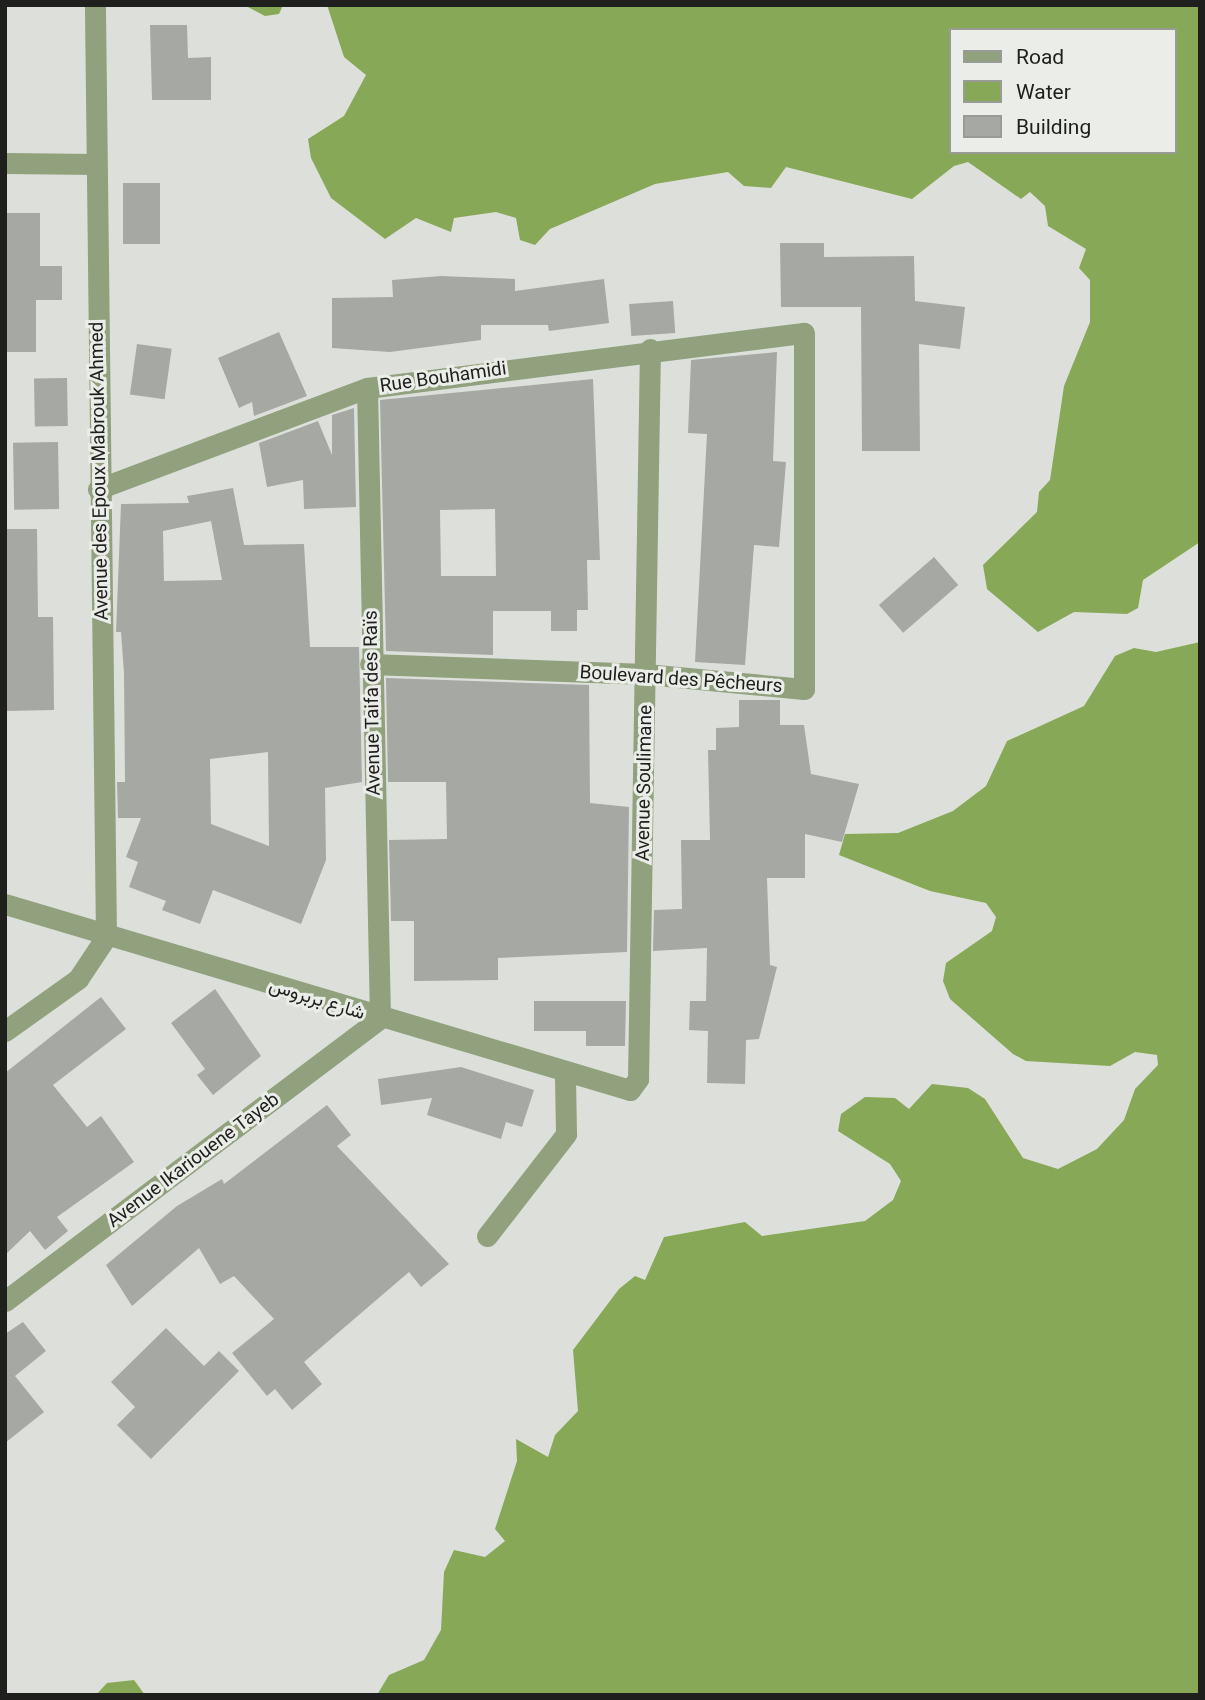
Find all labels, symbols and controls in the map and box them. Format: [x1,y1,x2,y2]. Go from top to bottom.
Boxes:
legend [950,28,1177,154]
text: Road [1016,45,1064,69]
text: Water [1016,80,1071,104]
text: Building [1016,115,1091,139]
street label: Avenue des Epoux Mabrouk Ahmed [85,321,113,621]
street label: Rue Bouhamidi [378,357,508,397]
street label: Avenue Taifa des Raïs [359,610,385,796]
street label: Boulevard des Pêcheurs [579,661,783,697]
street label: Avenue Soulimane [631,705,657,861]
street label: شارع بربروس [266,974,368,1024]
street label: Avenue Ikariouene Tayeb [102,1088,284,1232]

